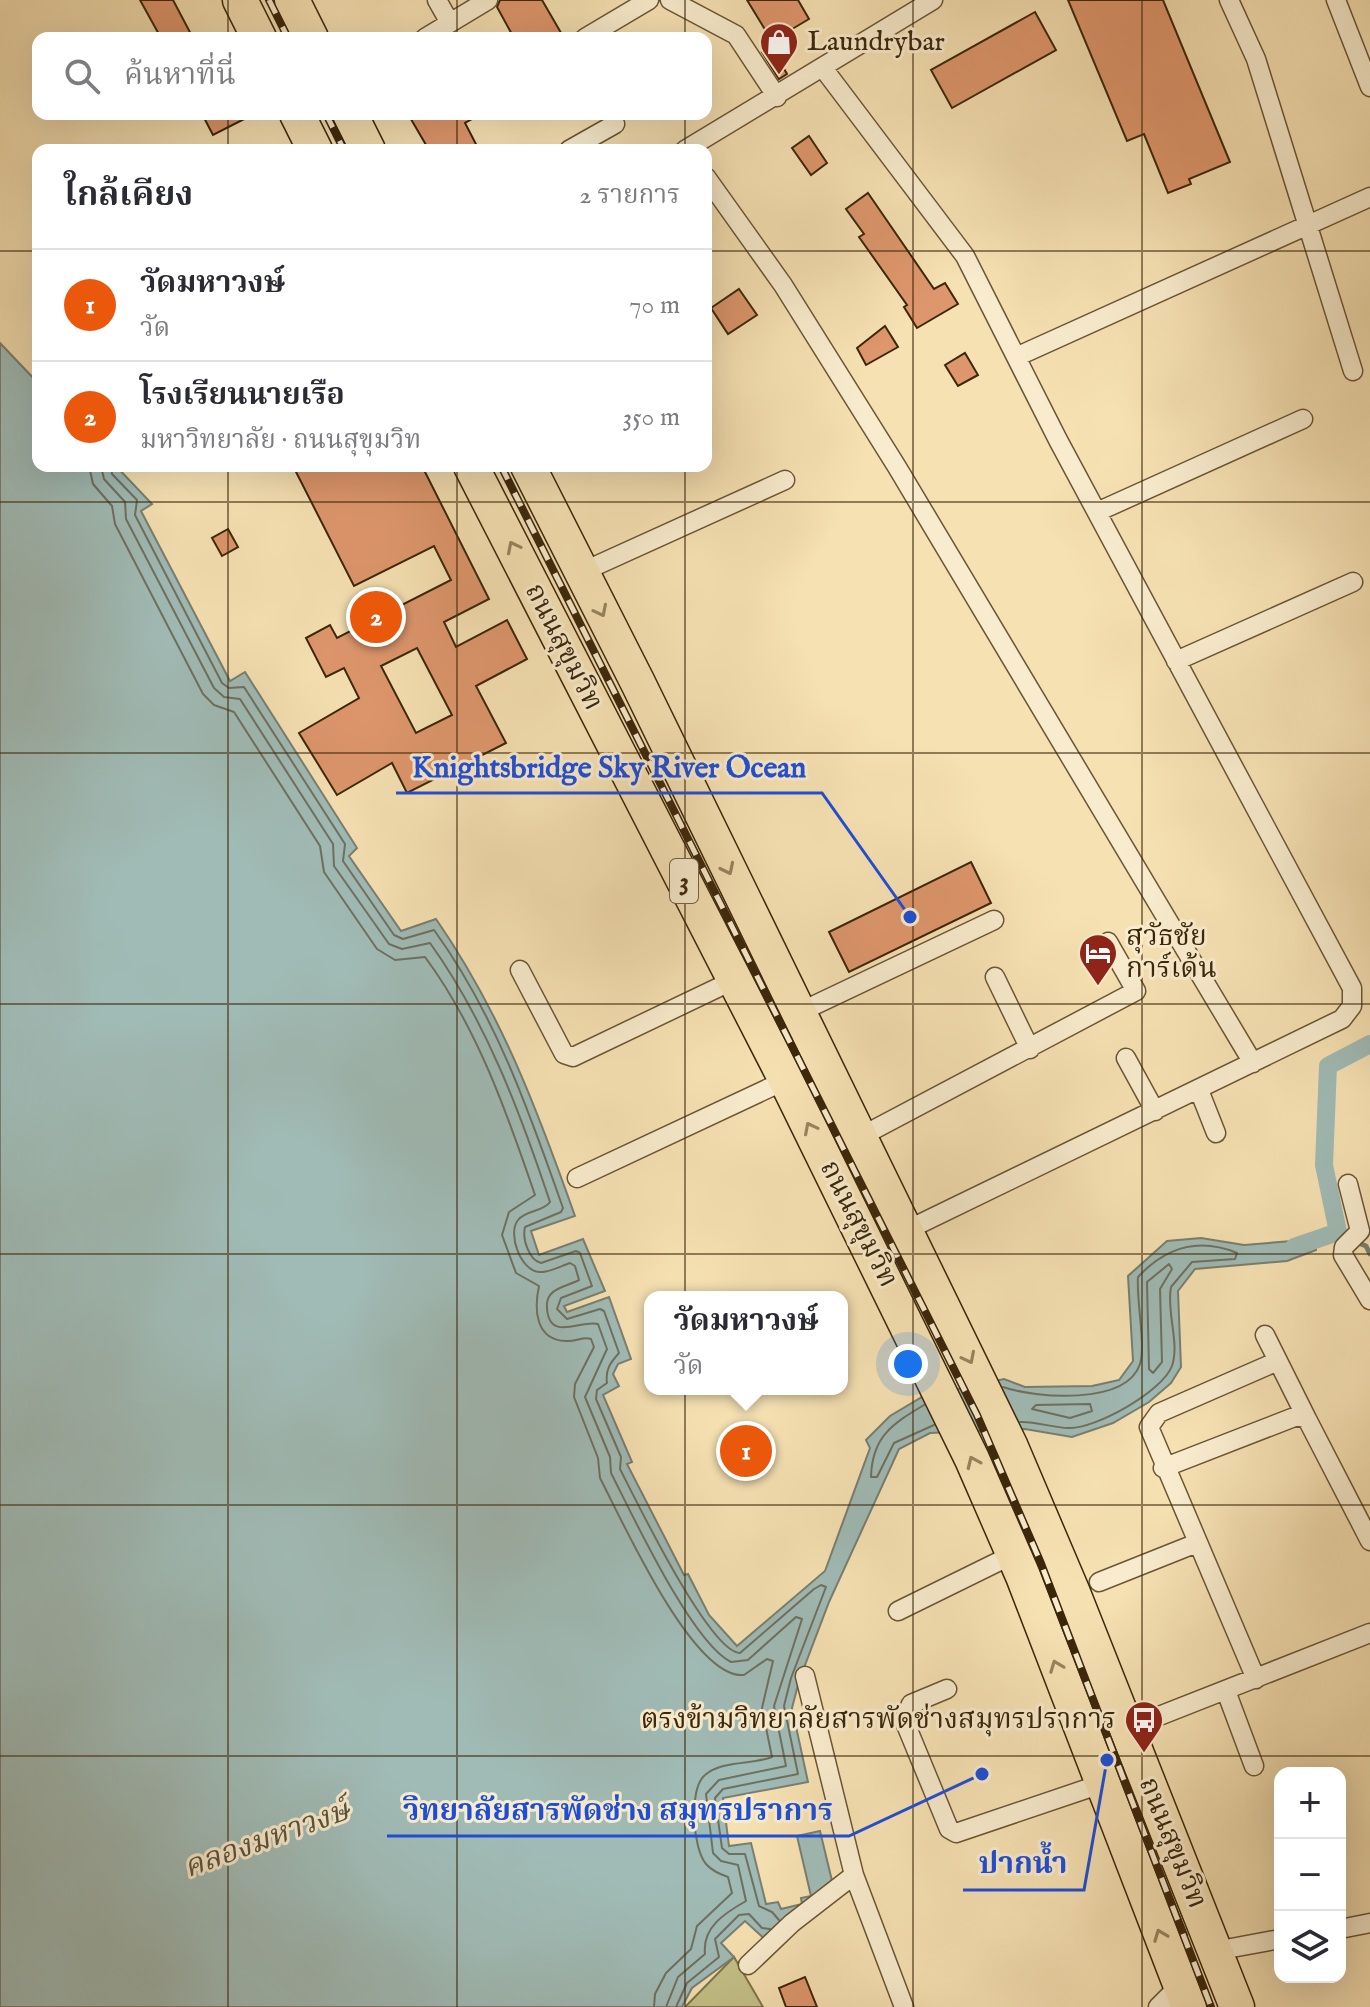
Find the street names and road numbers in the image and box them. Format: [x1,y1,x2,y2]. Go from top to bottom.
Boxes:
street label: ถนนสุขุมวิท [516,578,610,716]
road number: 3 [670,859,698,903]
street label: ถนนสุขุมวิท [811,1155,905,1293]
street label: ถนนสุขุมวิท [1130,1772,1214,1914]

